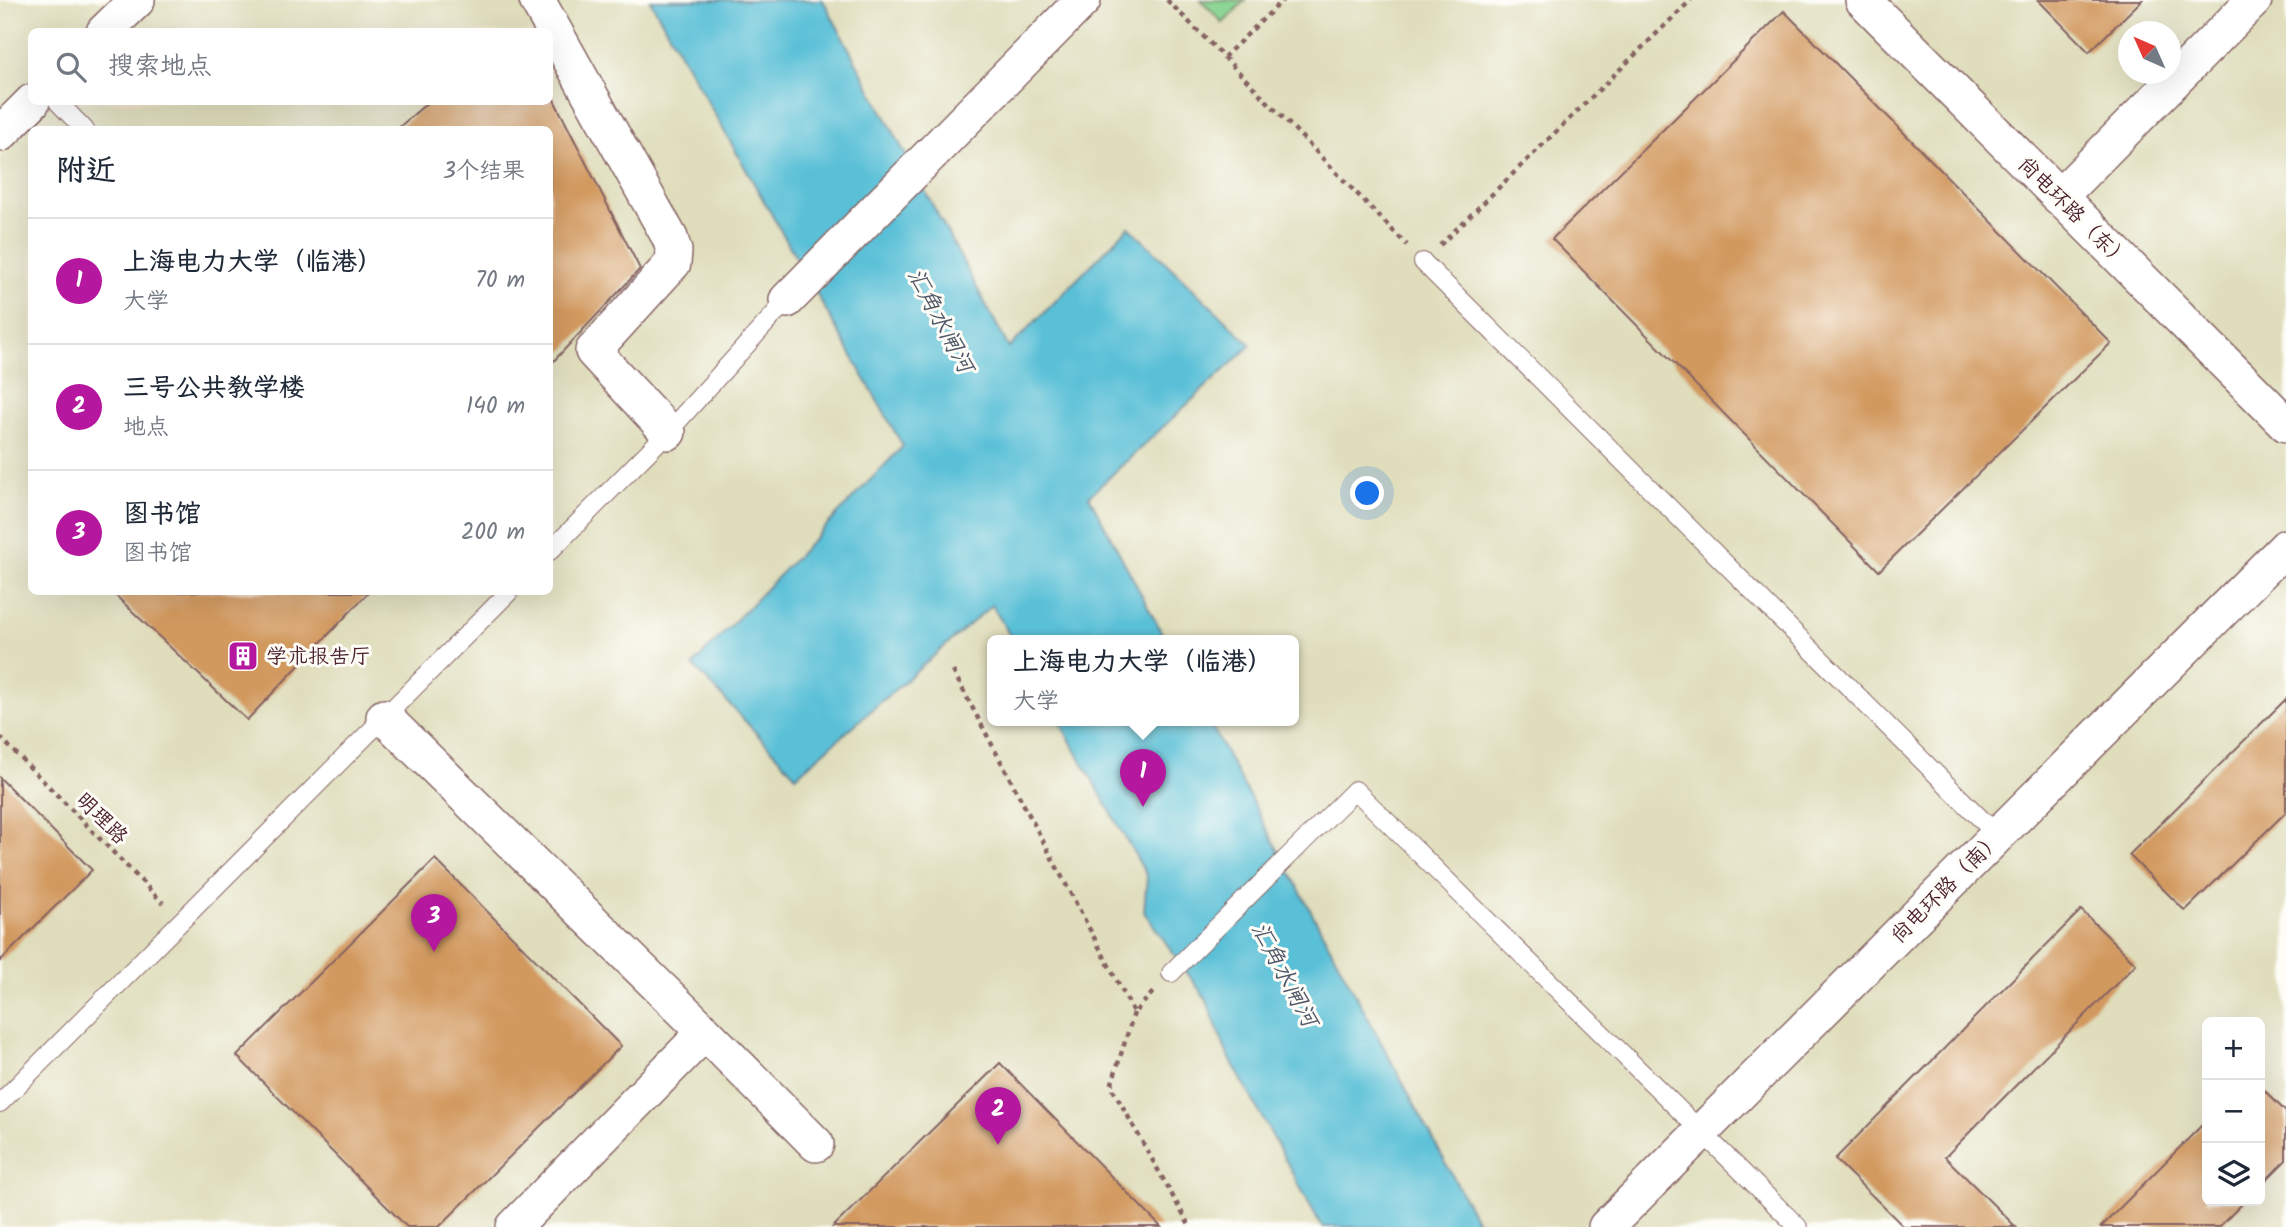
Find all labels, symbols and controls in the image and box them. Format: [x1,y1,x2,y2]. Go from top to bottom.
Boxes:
north arrow [2118,21,2181,84]
search box [28,28,553,105]
text: 搜索地点 [108,46,212,88]
icon: search [52,48,90,86]
text: 附近 [56,148,116,196]
street label: 尚电环路（东） [2009,149,2137,277]
text: 3个结果 [443,154,525,190]
text: 上海电力大学（临港） [123,242,383,284]
water label: 汇角水闸河 [896,262,984,384]
text: 1 [76,263,82,299]
text: 70 m [475,263,525,299]
text: 大学 [123,284,169,320]
text: 三号公共教学楼 [123,368,305,410]
text: 2 [72,389,86,425]
text: 140 m [466,389,525,425]
text: 地点 [123,410,169,446]
your location [1350,476,1384,510]
text: 图书馆 [123,494,201,536]
text: 3 [73,515,85,551]
text: 200 m [461,515,525,551]
text: 图书馆 [123,536,192,572]
popup [987,635,1299,726]
building icon: 学术报告厅 [226,639,260,673]
place label: 学术报告厅 [266,641,371,674]
text: 上海电力大学（临港） [1013,642,1273,684]
text: 大学 [1013,684,1059,720]
pin: 1 [1120,749,1166,807]
street label: 明理路 [67,785,135,853]
street label: 尚电环路（南） [1883,824,2011,952]
pin: 3 [411,894,457,952]
water label: 汇角水闸河 [1240,916,1328,1038]
map controls [2202,1017,2265,1206]
button: + [2202,1017,2265,1080]
button: − [2202,1080,2265,1143]
pin: 2 [975,1087,1021,1145]
button: layers [2202,1143,2265,1206]

